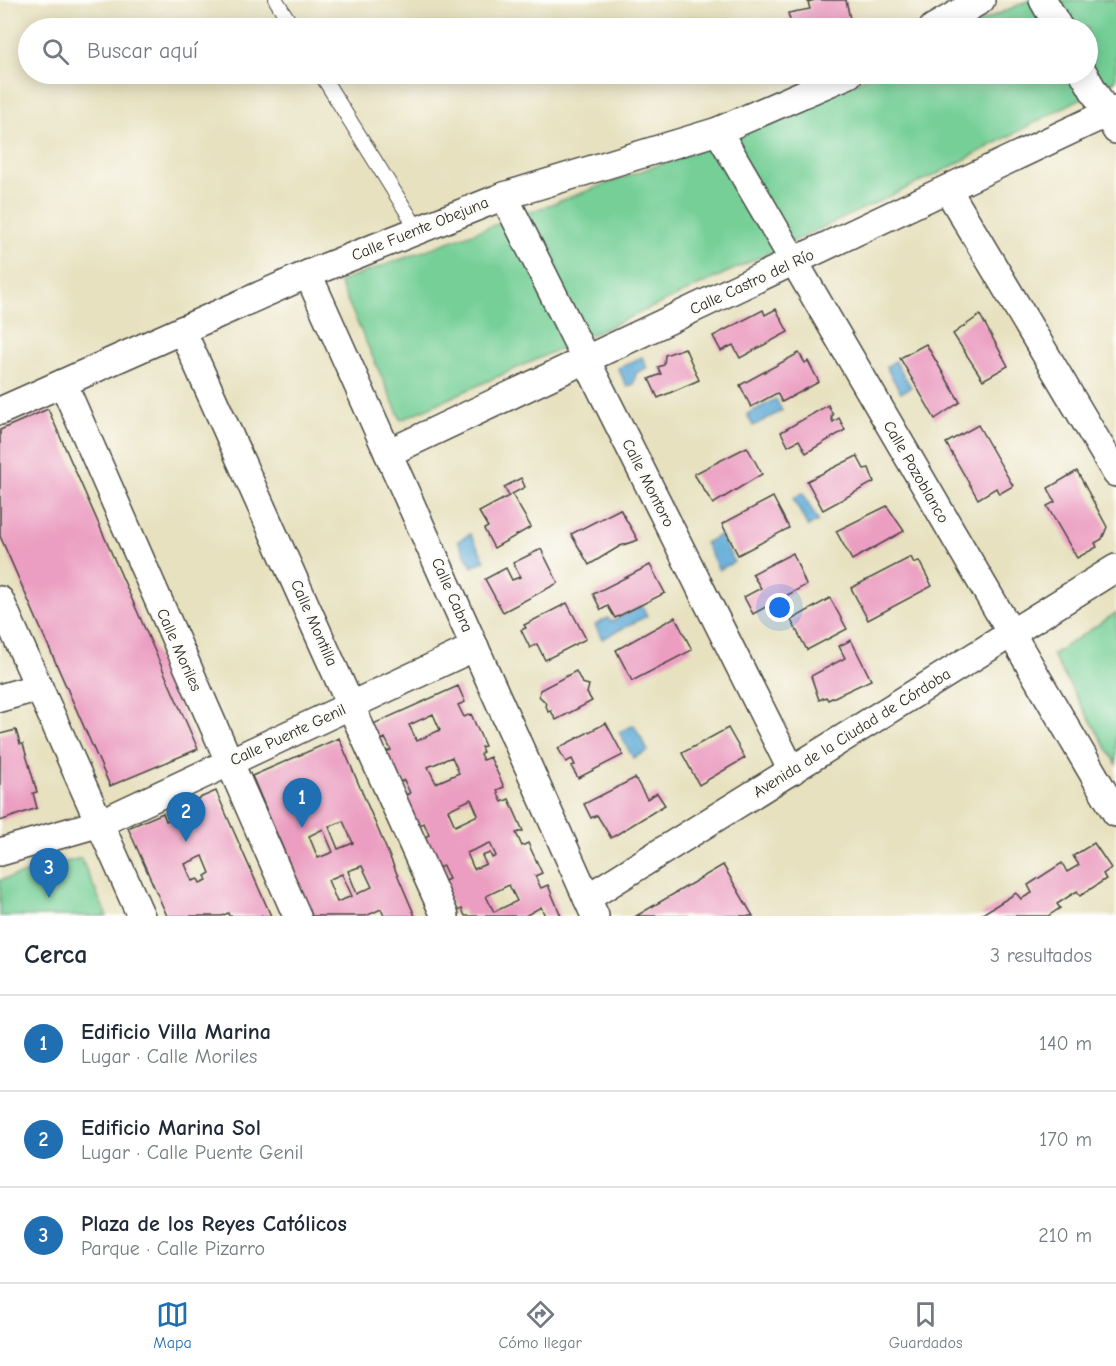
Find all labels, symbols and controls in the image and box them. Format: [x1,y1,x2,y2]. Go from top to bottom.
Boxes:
search box [18,18,1098,84]
icon: search [39,35,72,68]
text: Buscar aquí [87,38,198,64]
street label: Calle Fuente Obejuna [349,193,491,265]
street label: Calle Castro del Río [687,245,817,319]
street label: Calle Pozoblanco [879,418,953,526]
street label: Calle Montoro [618,436,678,530]
street label: Calle Cabra [428,555,476,635]
street label: Calle Montilla [287,577,341,669]
your location [765,593,794,622]
street label: Calle Moriles [153,606,205,694]
street label: Avenida de la Ciudad de Córdoba [750,665,954,801]
street label: Calle Puente Genil [227,700,349,770]
pin: 1 [282,778,322,828]
pin: 2 [166,792,206,842]
pin: 3 [29,848,68,898]
text: Cerca [24,940,88,970]
text: 3 resultados [990,944,1092,967]
text: Edificio Villa Marina [81,1019,271,1045]
text: 1 [40,1032,47,1055]
text: 140 m [1039,1032,1092,1055]
text: Lugar · Calle Moriles [81,1045,257,1068]
text: Edificio Marina Sol [81,1115,261,1141]
text: 2 [39,1128,48,1151]
text: 170 m [1039,1128,1092,1151]
text: Lugar · Calle Puente Genil [81,1141,303,1164]
text: Plaza de los Reyes Católicos [81,1211,347,1237]
text: 3 [39,1224,48,1247]
text: 210 m [1038,1224,1092,1247]
text: Parque · Calle Pizarro [81,1237,265,1260]
tab: Mapa [153,1298,192,1352]
tab: Cómo llegar [498,1298,582,1352]
tab: Guardados [889,1298,963,1352]

